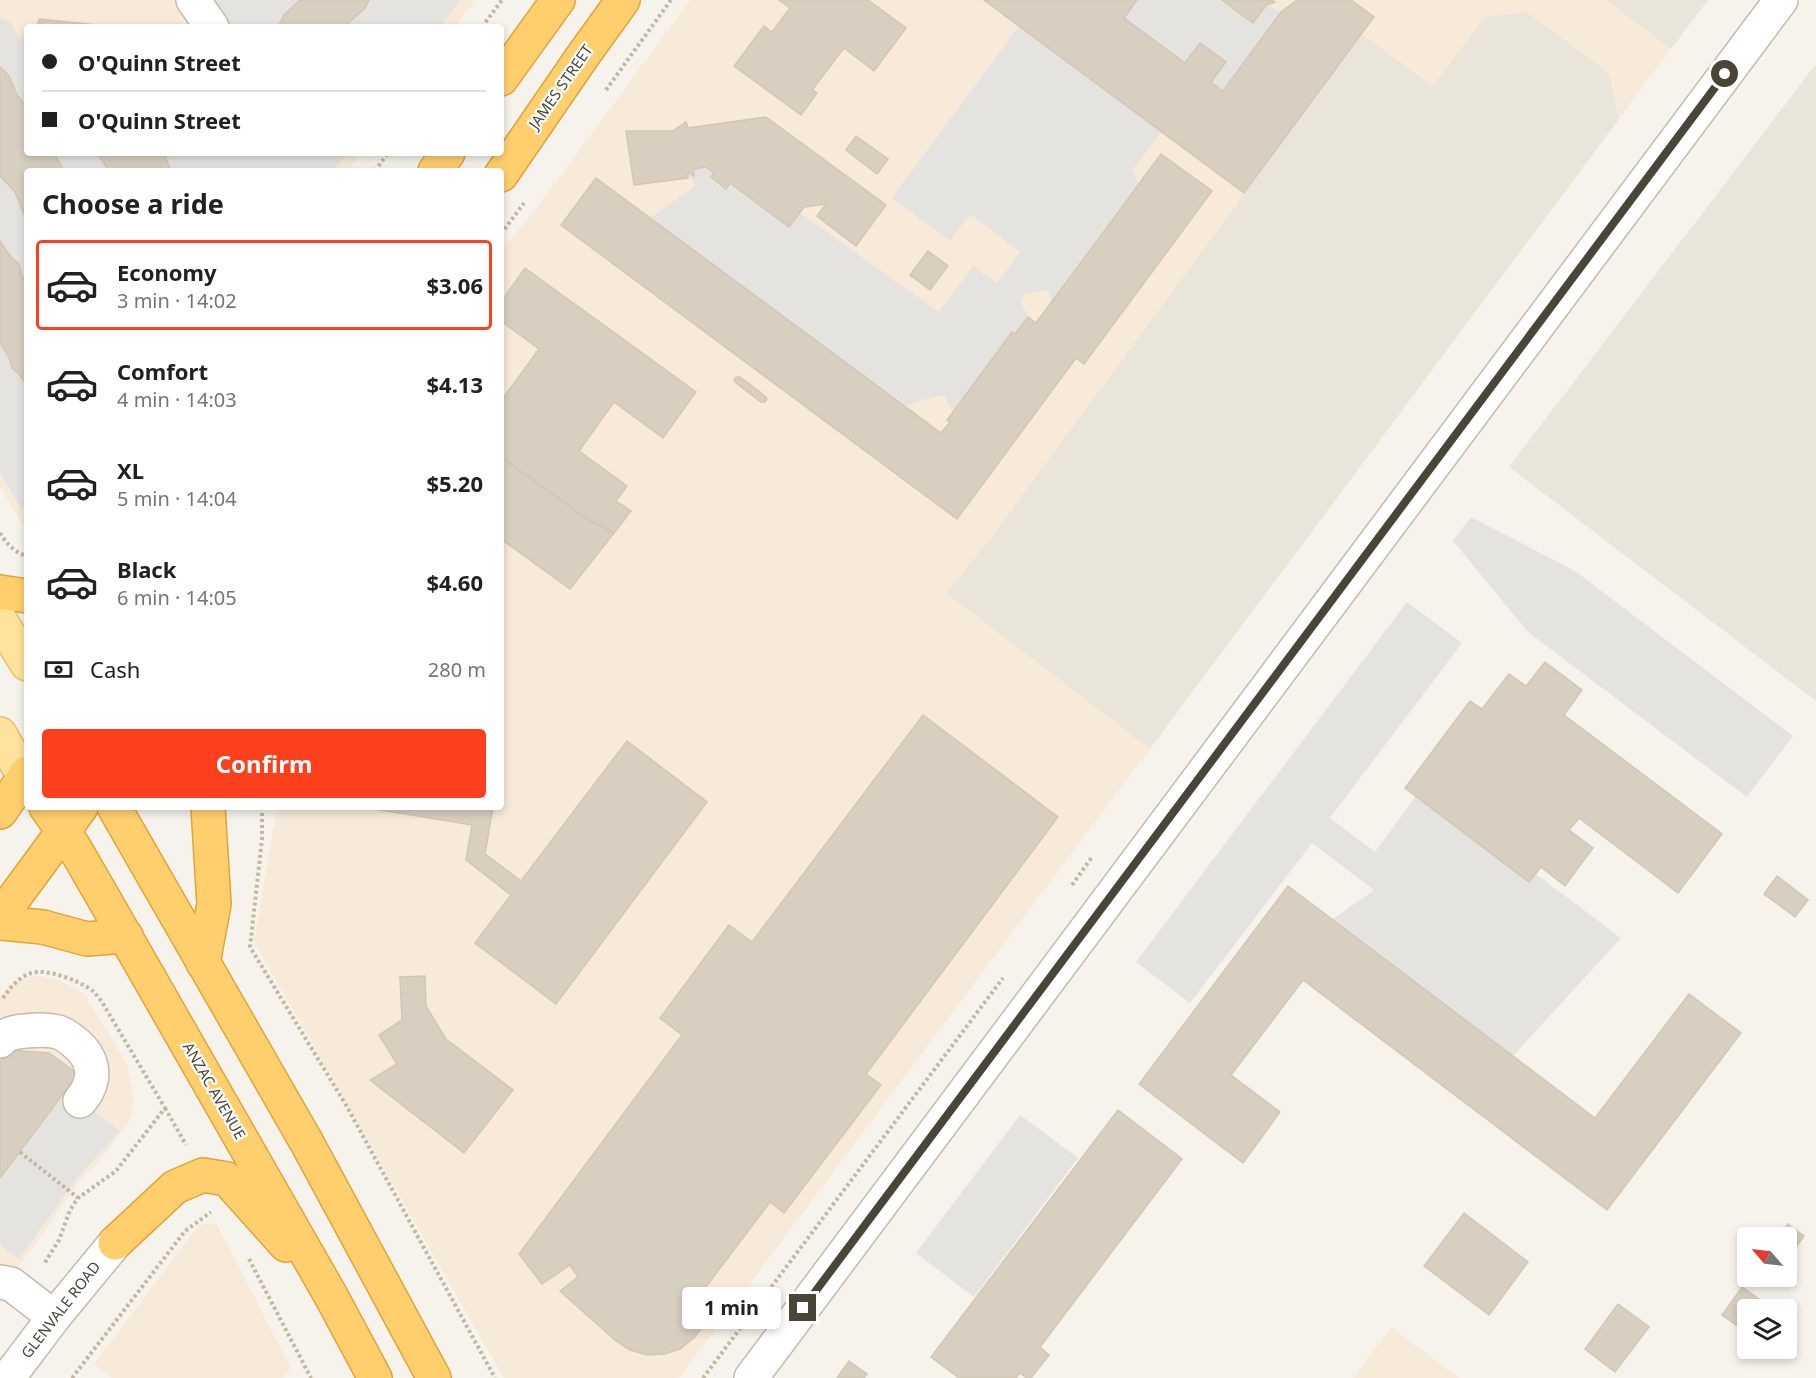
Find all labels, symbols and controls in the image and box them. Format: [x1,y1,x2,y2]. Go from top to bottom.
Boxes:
street label: JAMES STREET [523,40,597,134]
text: O'Quinn Street [78,47,241,77]
route start [1711,60,1738,87]
text: O'Quinn Street [78,105,241,135]
text: Choose a ride [42,185,224,222]
text: Economy [117,257,216,287]
icon: car [45,258,99,312]
text: $3.06 [426,270,483,300]
text: 3 min · 14:02 [117,287,237,314]
text: Comfort [117,356,208,386]
icon: car [45,357,99,411]
text: $4.13 [426,369,483,399]
text: 4 min · 14:03 [117,386,237,413]
text: XL [117,455,144,485]
icon: car [45,456,99,510]
text: $5.20 [426,468,483,498]
text: 5 min · 14:04 [117,485,237,512]
text: Black [117,554,176,584]
icon: car [45,555,99,609]
text: $4.60 [426,567,483,597]
text: 6 min · 14:05 [117,584,237,611]
icon: cash [42,653,75,686]
text: Cash [90,654,140,684]
text: 280 m [428,656,486,683]
button: Confirm [42,729,486,798]
street label: ANZAC AVENUE [179,1038,251,1143]
north arrow [1737,1227,1797,1287]
map controls [1737,1227,1797,1359]
street label: GLENVALE ROAD [16,1257,104,1362]
callout: 1 min [683,1287,782,1329]
text: 1 min [704,1294,759,1321]
route end [789,1294,816,1321]
button: layers [1737,1299,1797,1359]

